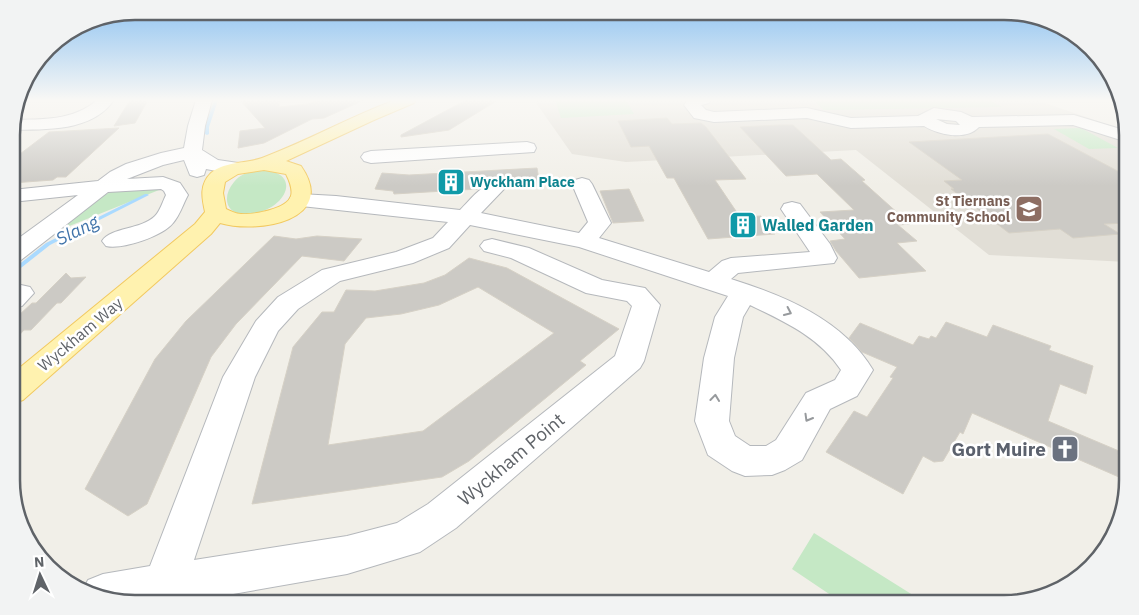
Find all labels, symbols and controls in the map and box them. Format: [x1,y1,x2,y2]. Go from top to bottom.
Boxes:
building icon: Wyckham Place [436,167,466,197]
place label: Wyckham Place [470,173,575,191]
place label: St Tiernans Community School [887,192,1010,226]
school or university icon: St Tiernans Community School [1014,194,1044,224]
water label: Slang [52,209,103,250]
building icon: Walled Garden [728,210,758,240]
place label: Walled Garden [762,215,874,235]
street label: Wyckham Way [34,293,126,375]
one-way arrow [783,306,792,317]
one-way arrow [709,393,720,401]
street label: Wyckham Point [453,407,569,511]
one-way arrow [805,412,815,421]
church icon: Gort Muire [1050,434,1080,464]
place label: Gort Muire [952,437,1046,461]
north arrow [15,550,65,600]
text: N [33,553,45,571]

